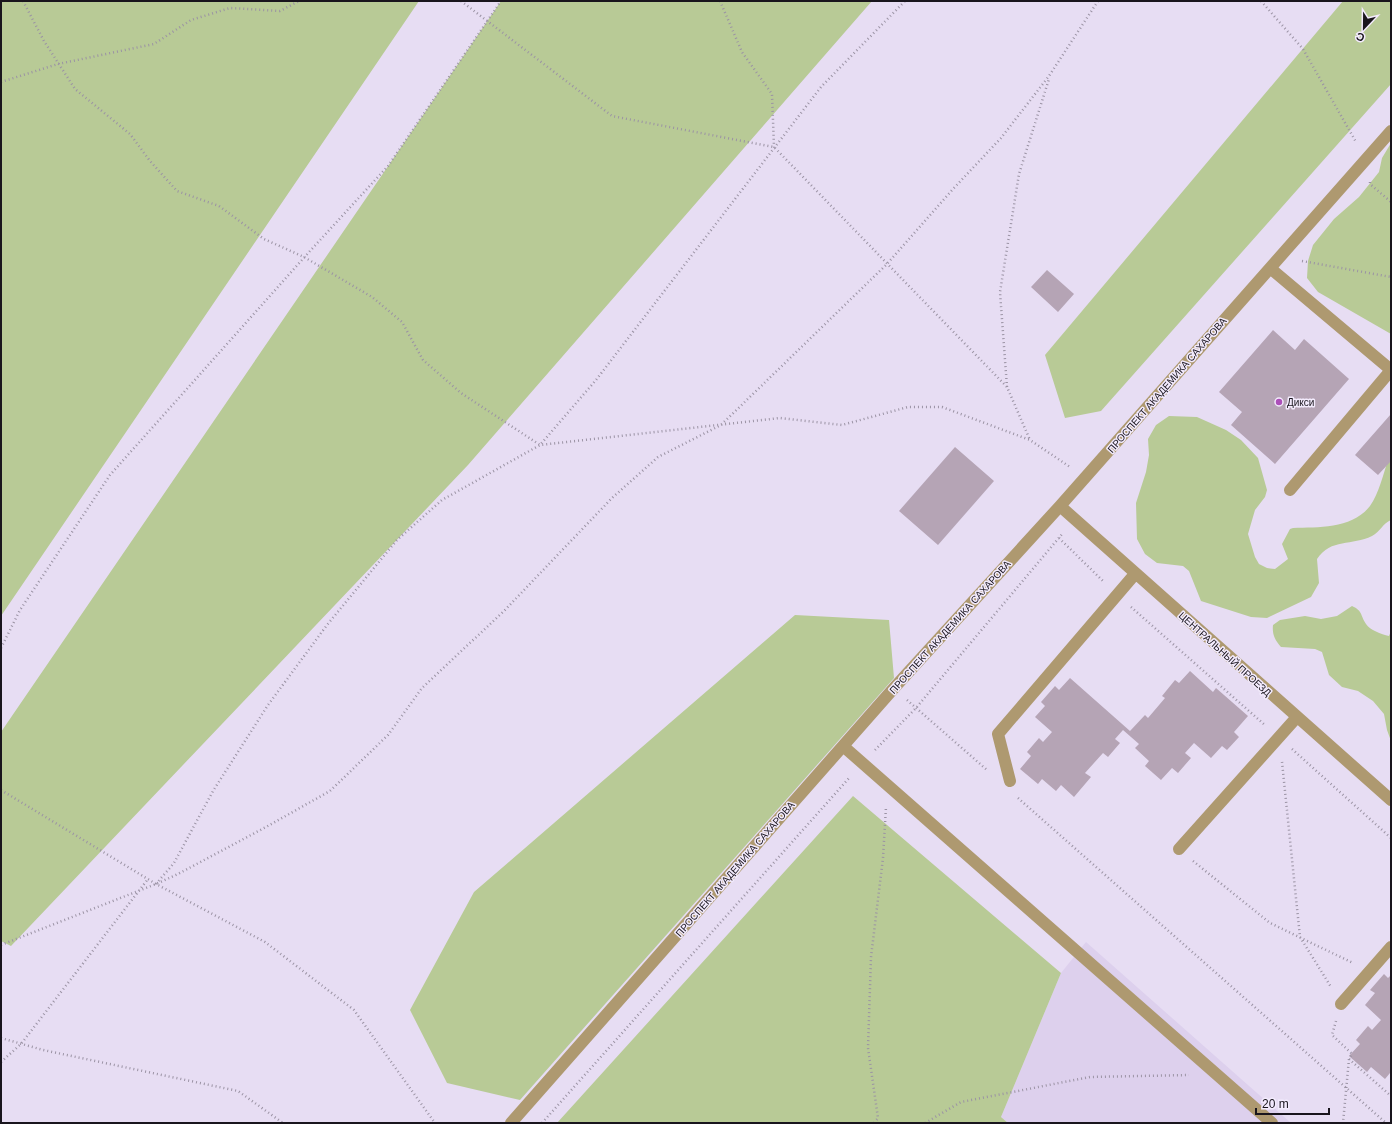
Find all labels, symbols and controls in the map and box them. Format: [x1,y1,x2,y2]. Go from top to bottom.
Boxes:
north arrow [1344,8,1384,48]
text: С [1354,30,1366,44]
street label: ПРОСПЕКТ АКАДЕМИКА САХАРОВА [1105,315,1229,455]
marker: Дикси [1274,397,1284,407]
place label: Дикси [1287,397,1314,408]
street label: ПРОСПЕКТ АКАДЕМИКА САХАРОВА [887,558,1013,696]
street label: ЦЕНТРАЛЬНЫЙ ПРОЕЗД [1177,609,1274,698]
street label: ПРОСПЕКТ АКАДЕМИКА САХАРОВА [673,799,797,939]
scale bar [1256,1090,1329,1116]
text: 20 m [1262,1097,1289,1111]

